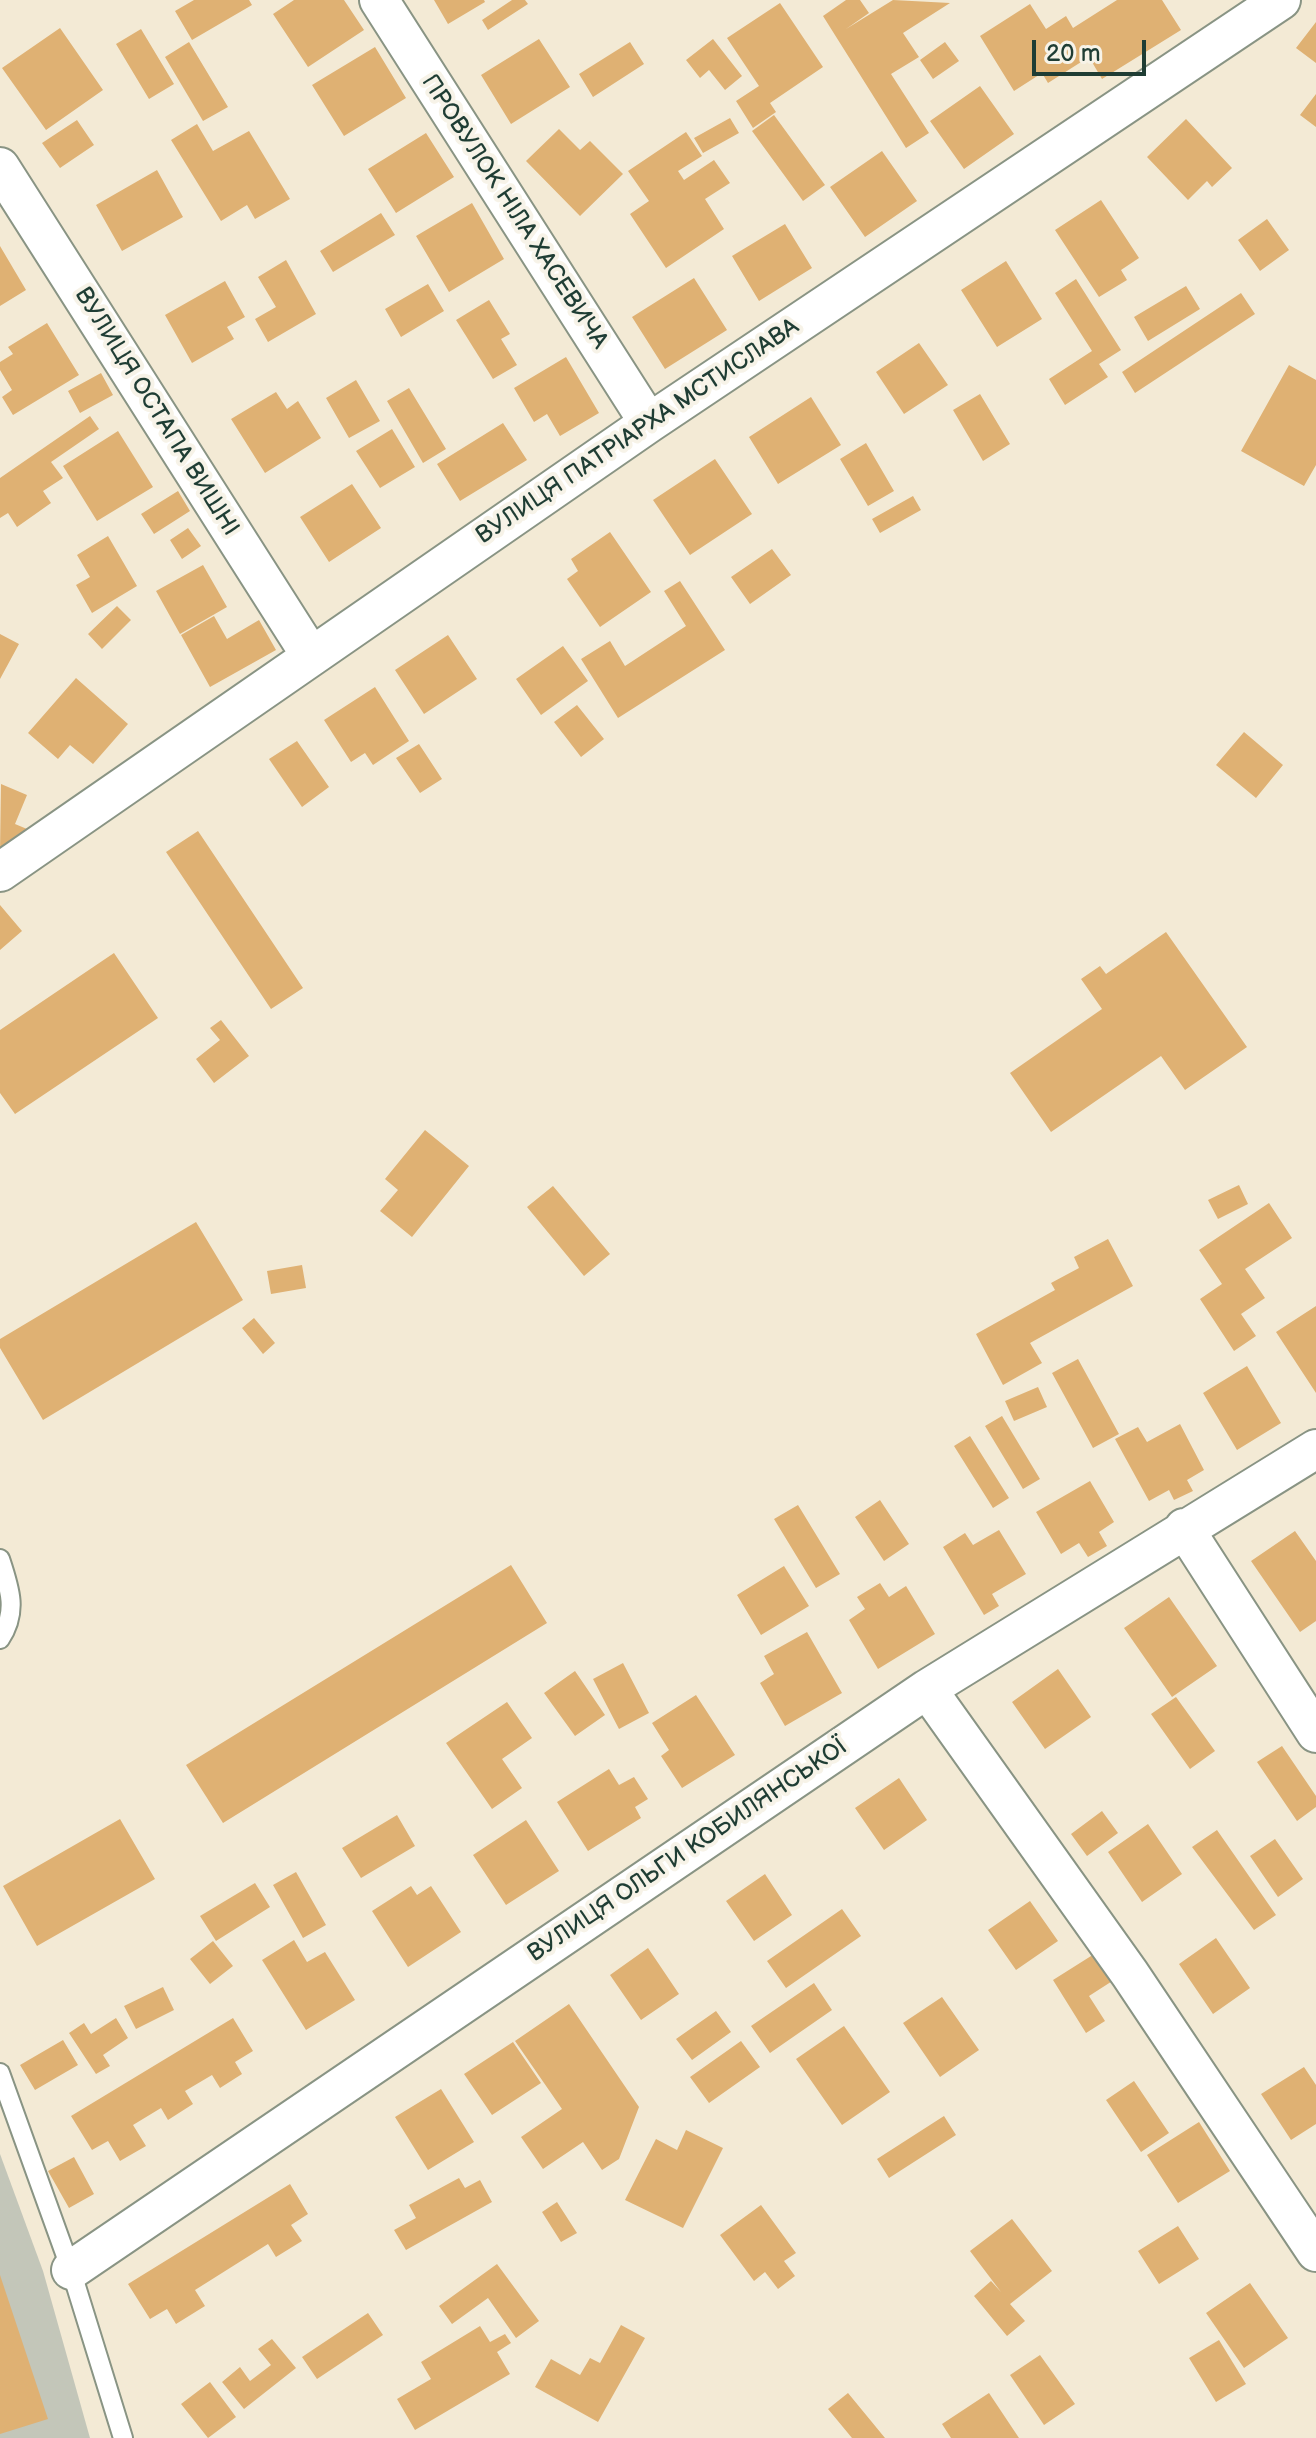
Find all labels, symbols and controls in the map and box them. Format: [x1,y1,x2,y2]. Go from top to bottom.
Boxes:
scale bar [1036,24,1150,74]
text: 20 m [1046,39,1101,68]
street label: ПРОВУЛОК НІЛА ХАСЕВИЧА [414,70,614,354]
street label: ВУЛИЦЯ ОСТАПА ВИШНІ [68,282,244,542]
street label: ВУЛИЦЯ ПАТРІАРХА МСТИСЛАВА [471,313,805,551]
street label: ВУЛИЦЯ ОЛЬГИ КОБИЛЯНСЬКОЇ [523,1733,853,1969]

